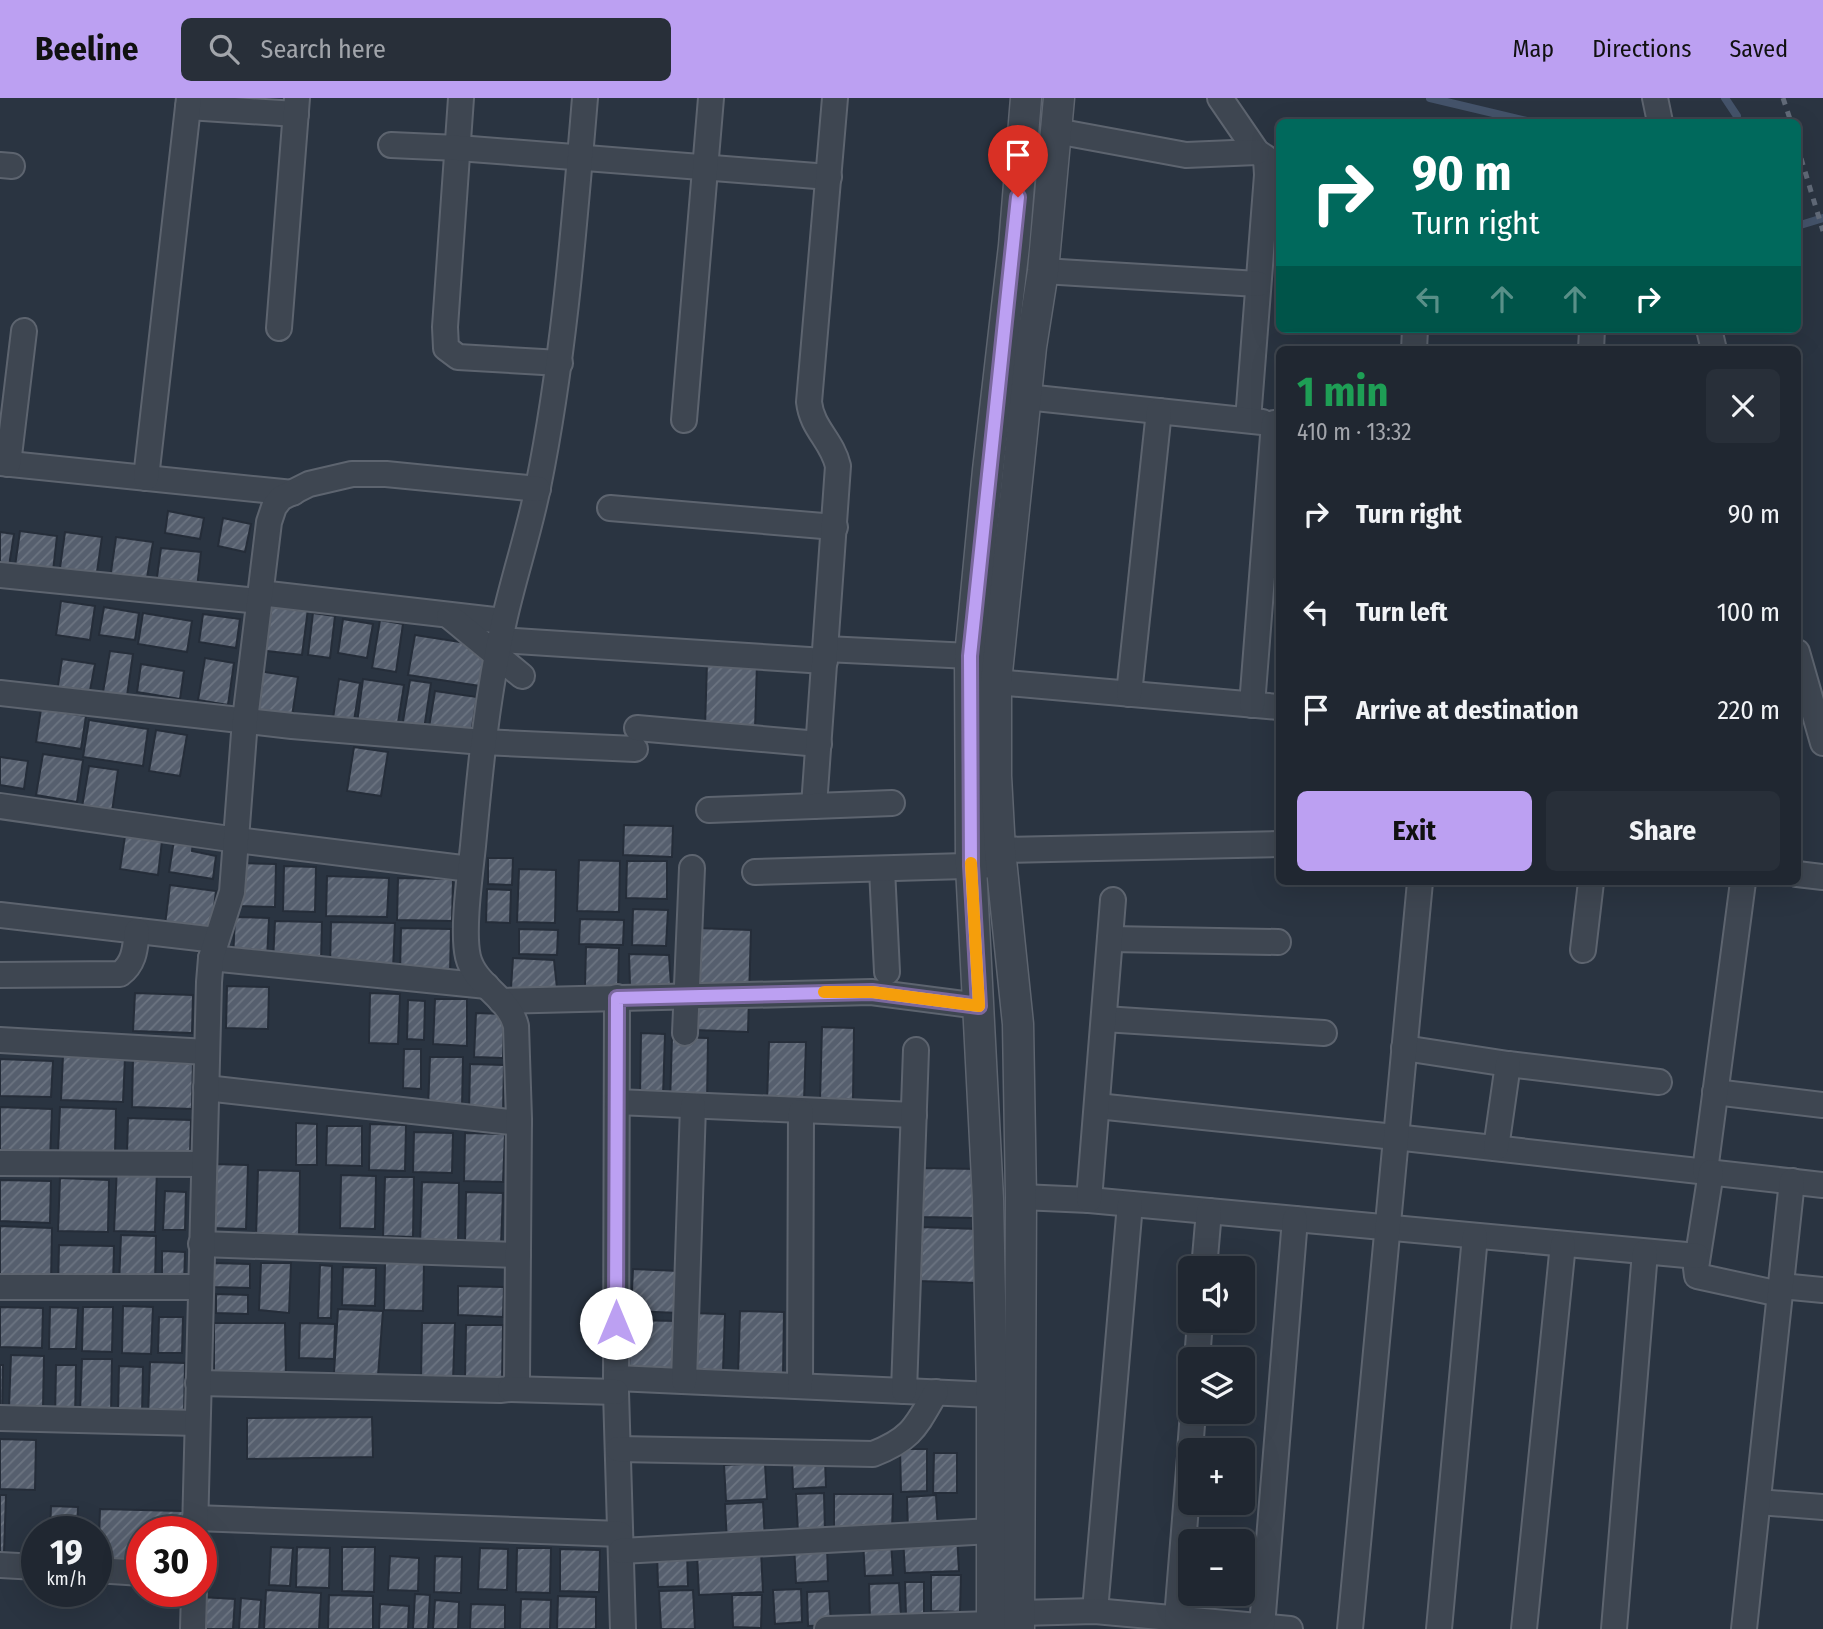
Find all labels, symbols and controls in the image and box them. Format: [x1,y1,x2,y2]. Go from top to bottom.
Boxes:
search box [181,18,671,81]
text: Beeline [35,29,139,69]
icon: search [205,30,243,68]
text: Search here [261,34,386,65]
text: Map [1513,35,1554,63]
text: Directions [1592,35,1691,63]
text: Saved [1729,35,1788,63]
pin [988,125,1048,197]
icon: arrive [999,136,1037,174]
text: 90 m [1412,144,1512,203]
icon: right [1297,147,1388,238]
text: Turn right [1412,204,1539,242]
icon: left [1410,280,1448,318]
icon: ahead [1483,280,1521,318]
icon: ahead [1556,280,1594,318]
icon: right [1629,280,1667,318]
text: 1 min [1297,367,1388,417]
button: close [1706,369,1780,443]
text: 410 m · 13:32 [1297,418,1411,446]
icon: right [1297,495,1335,533]
text: Turn right [1356,499,1462,530]
text: 90 m [1728,499,1780,530]
icon: left [1297,593,1335,631]
text: Turn left [1356,597,1448,628]
text: 100 m [1717,597,1780,628]
icon: arrive [1297,691,1335,729]
text: Arrive at destination [1356,695,1579,726]
text: 220 m [1717,695,1780,726]
button: Exit [1297,791,1532,871]
button: Share [1546,791,1780,871]
map controls [1178,1256,1255,1606]
button: sound [1178,1256,1255,1333]
position arrow [579,1286,653,1360]
button: layers [1178,1347,1255,1424]
button: + [1178,1438,1255,1515]
speed limit sign: 30 [126,1516,217,1607]
button: − [1178,1529,1255,1606]
text: 19 [50,1531,83,1573]
text: km/h [46,1568,87,1590]

